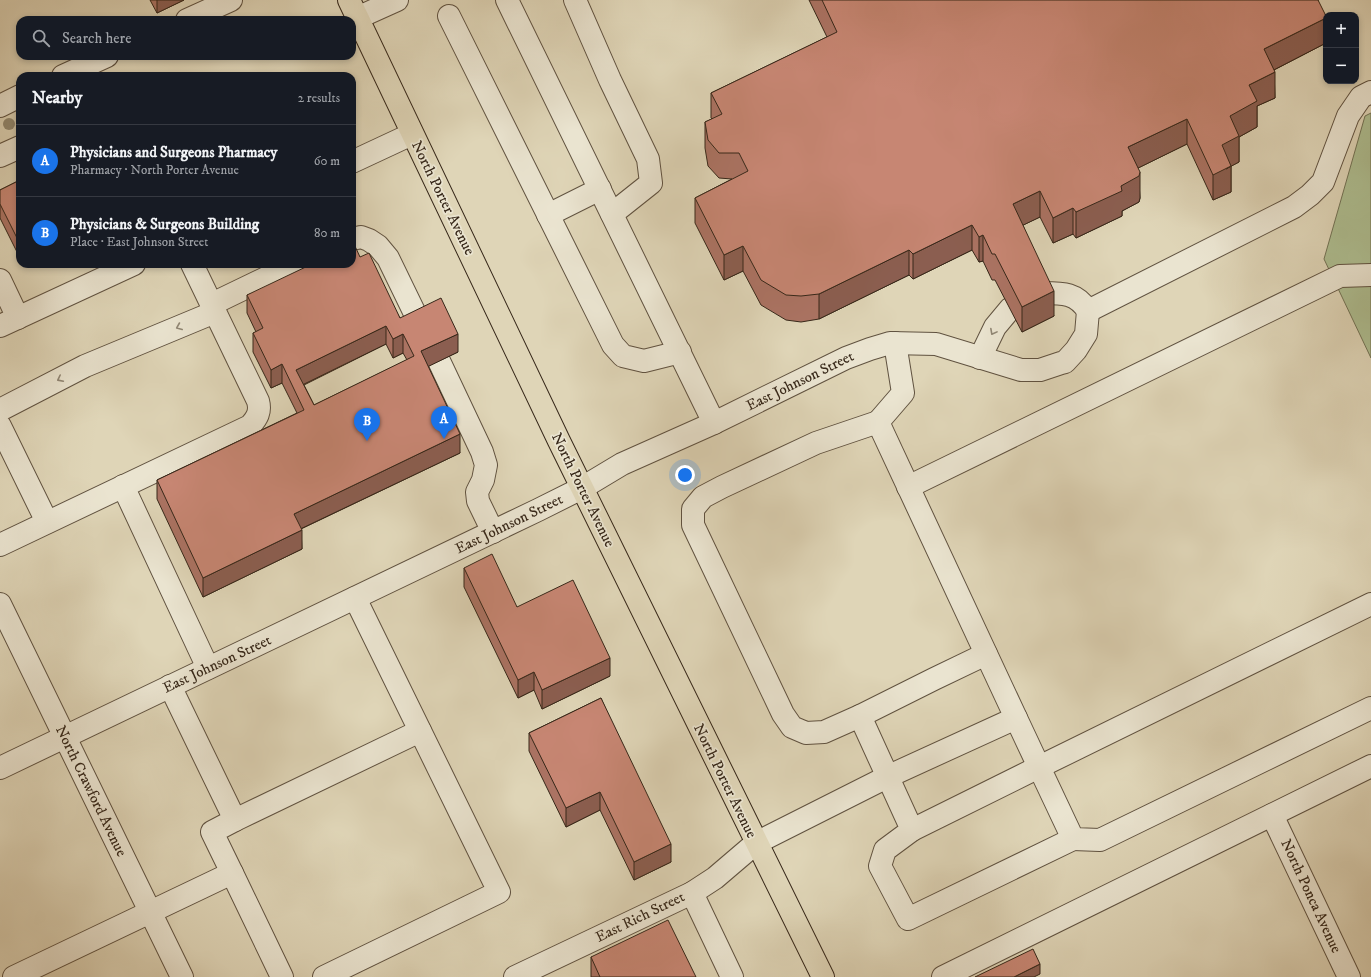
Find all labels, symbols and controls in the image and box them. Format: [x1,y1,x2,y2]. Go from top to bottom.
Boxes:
map controls [1323,12,1359,84]
button: + [1323,12,1359,48]
search box [16,16,356,60]
icon: search [30,27,52,49]
text: Search here [62,29,131,48]
button: − [1323,48,1359,84]
text: Nearby [32,87,82,109]
text: 2 results [298,90,340,106]
street label: North Porter Avenue [407,138,479,258]
text: Physicians and Surgeons Pharmacy [70,143,277,162]
text: A [41,153,49,169]
text: 60 m [314,153,340,169]
text: Pharmacy · North Porter Avenue [70,162,239,178]
text: Physicians & Surgeons Building [70,215,259,234]
text: B [41,225,49,241]
text: 80 m [314,225,340,241]
text: Place · East Johnson Street [70,234,208,250]
one-way arrow [176,322,183,330]
one-way arrow [990,328,997,335]
street label: East Johnson Street [743,347,857,415]
one-way arrow [57,374,65,382]
pin: A [431,406,457,439]
pin: B [354,408,380,441]
street label: North Porter Avenue [547,430,619,550]
your location [675,465,695,485]
street label: East Johnson Street [452,490,566,558]
street label: East Johnson Street [160,630,274,697]
street label: North Porter Avenue [689,721,761,841]
street label: North Crawford Avenue [51,722,131,860]
street label: North Ponca Avenue [1276,836,1346,956]
street label: East Rich Street [592,887,688,947]

